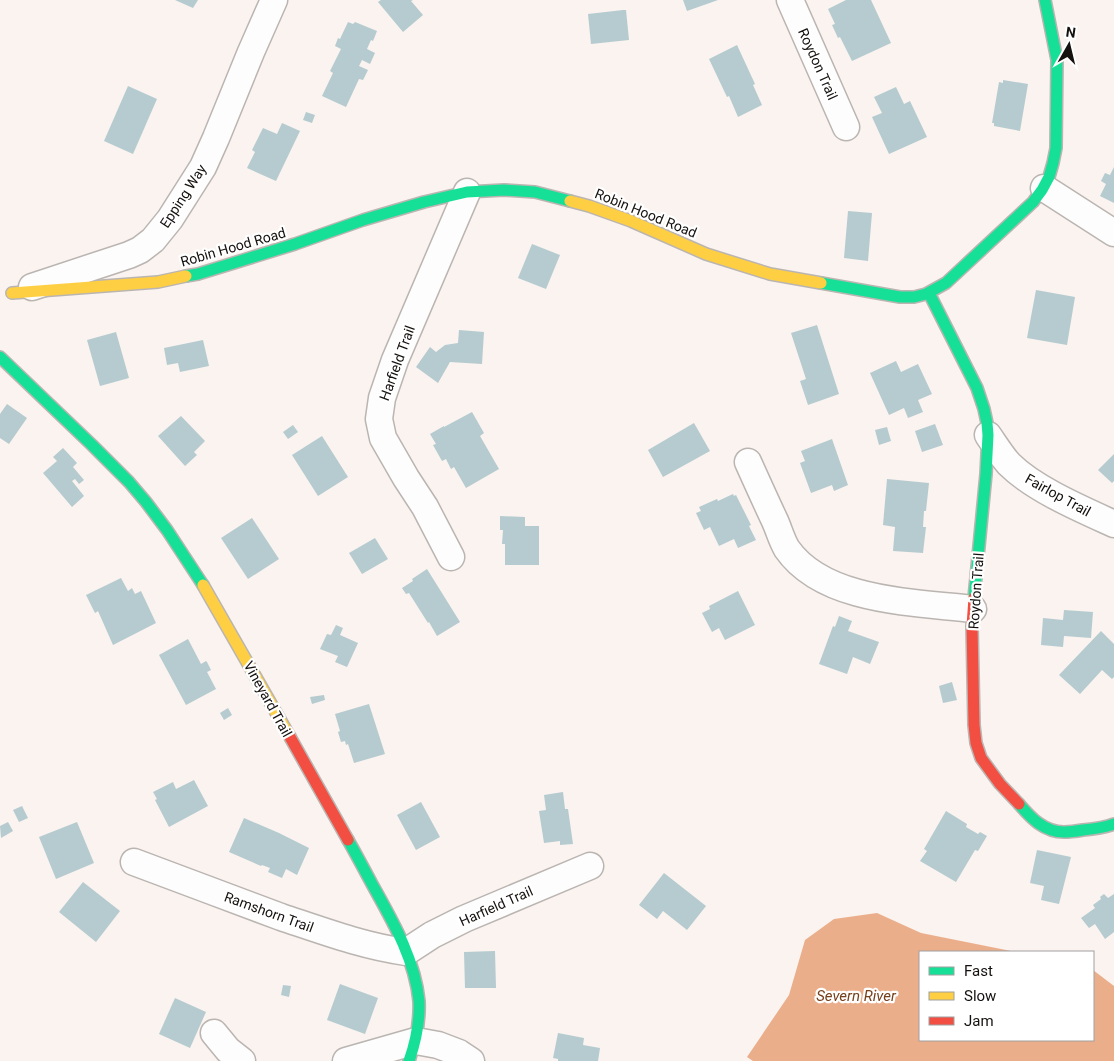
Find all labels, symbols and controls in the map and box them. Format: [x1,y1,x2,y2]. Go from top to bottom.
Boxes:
north arrow [1044,20,1094,70]
text: N [1065,24,1077,41]
street label: Roydon Trail [795,26,841,102]
street label: Epping Way [157,161,210,231]
street label: Robin Hood Road [593,185,699,241]
street label: Robin Hood Road [179,224,287,270]
street label: Harfield Trail [376,323,418,403]
street label: Fairlop Trail [1022,470,1094,520]
street label: Roydon Trail [965,552,987,630]
street label: Vineyard Trail [241,658,295,740]
street label: Harfield Trail [457,883,535,929]
street label: Ramshorn Trail [222,888,316,936]
legend [919,951,1094,1041]
text: Fast [964,962,993,980]
water label: Severn River [816,987,897,1005]
text: Slow [964,987,996,1005]
text: Jam [964,1012,994,1030]

